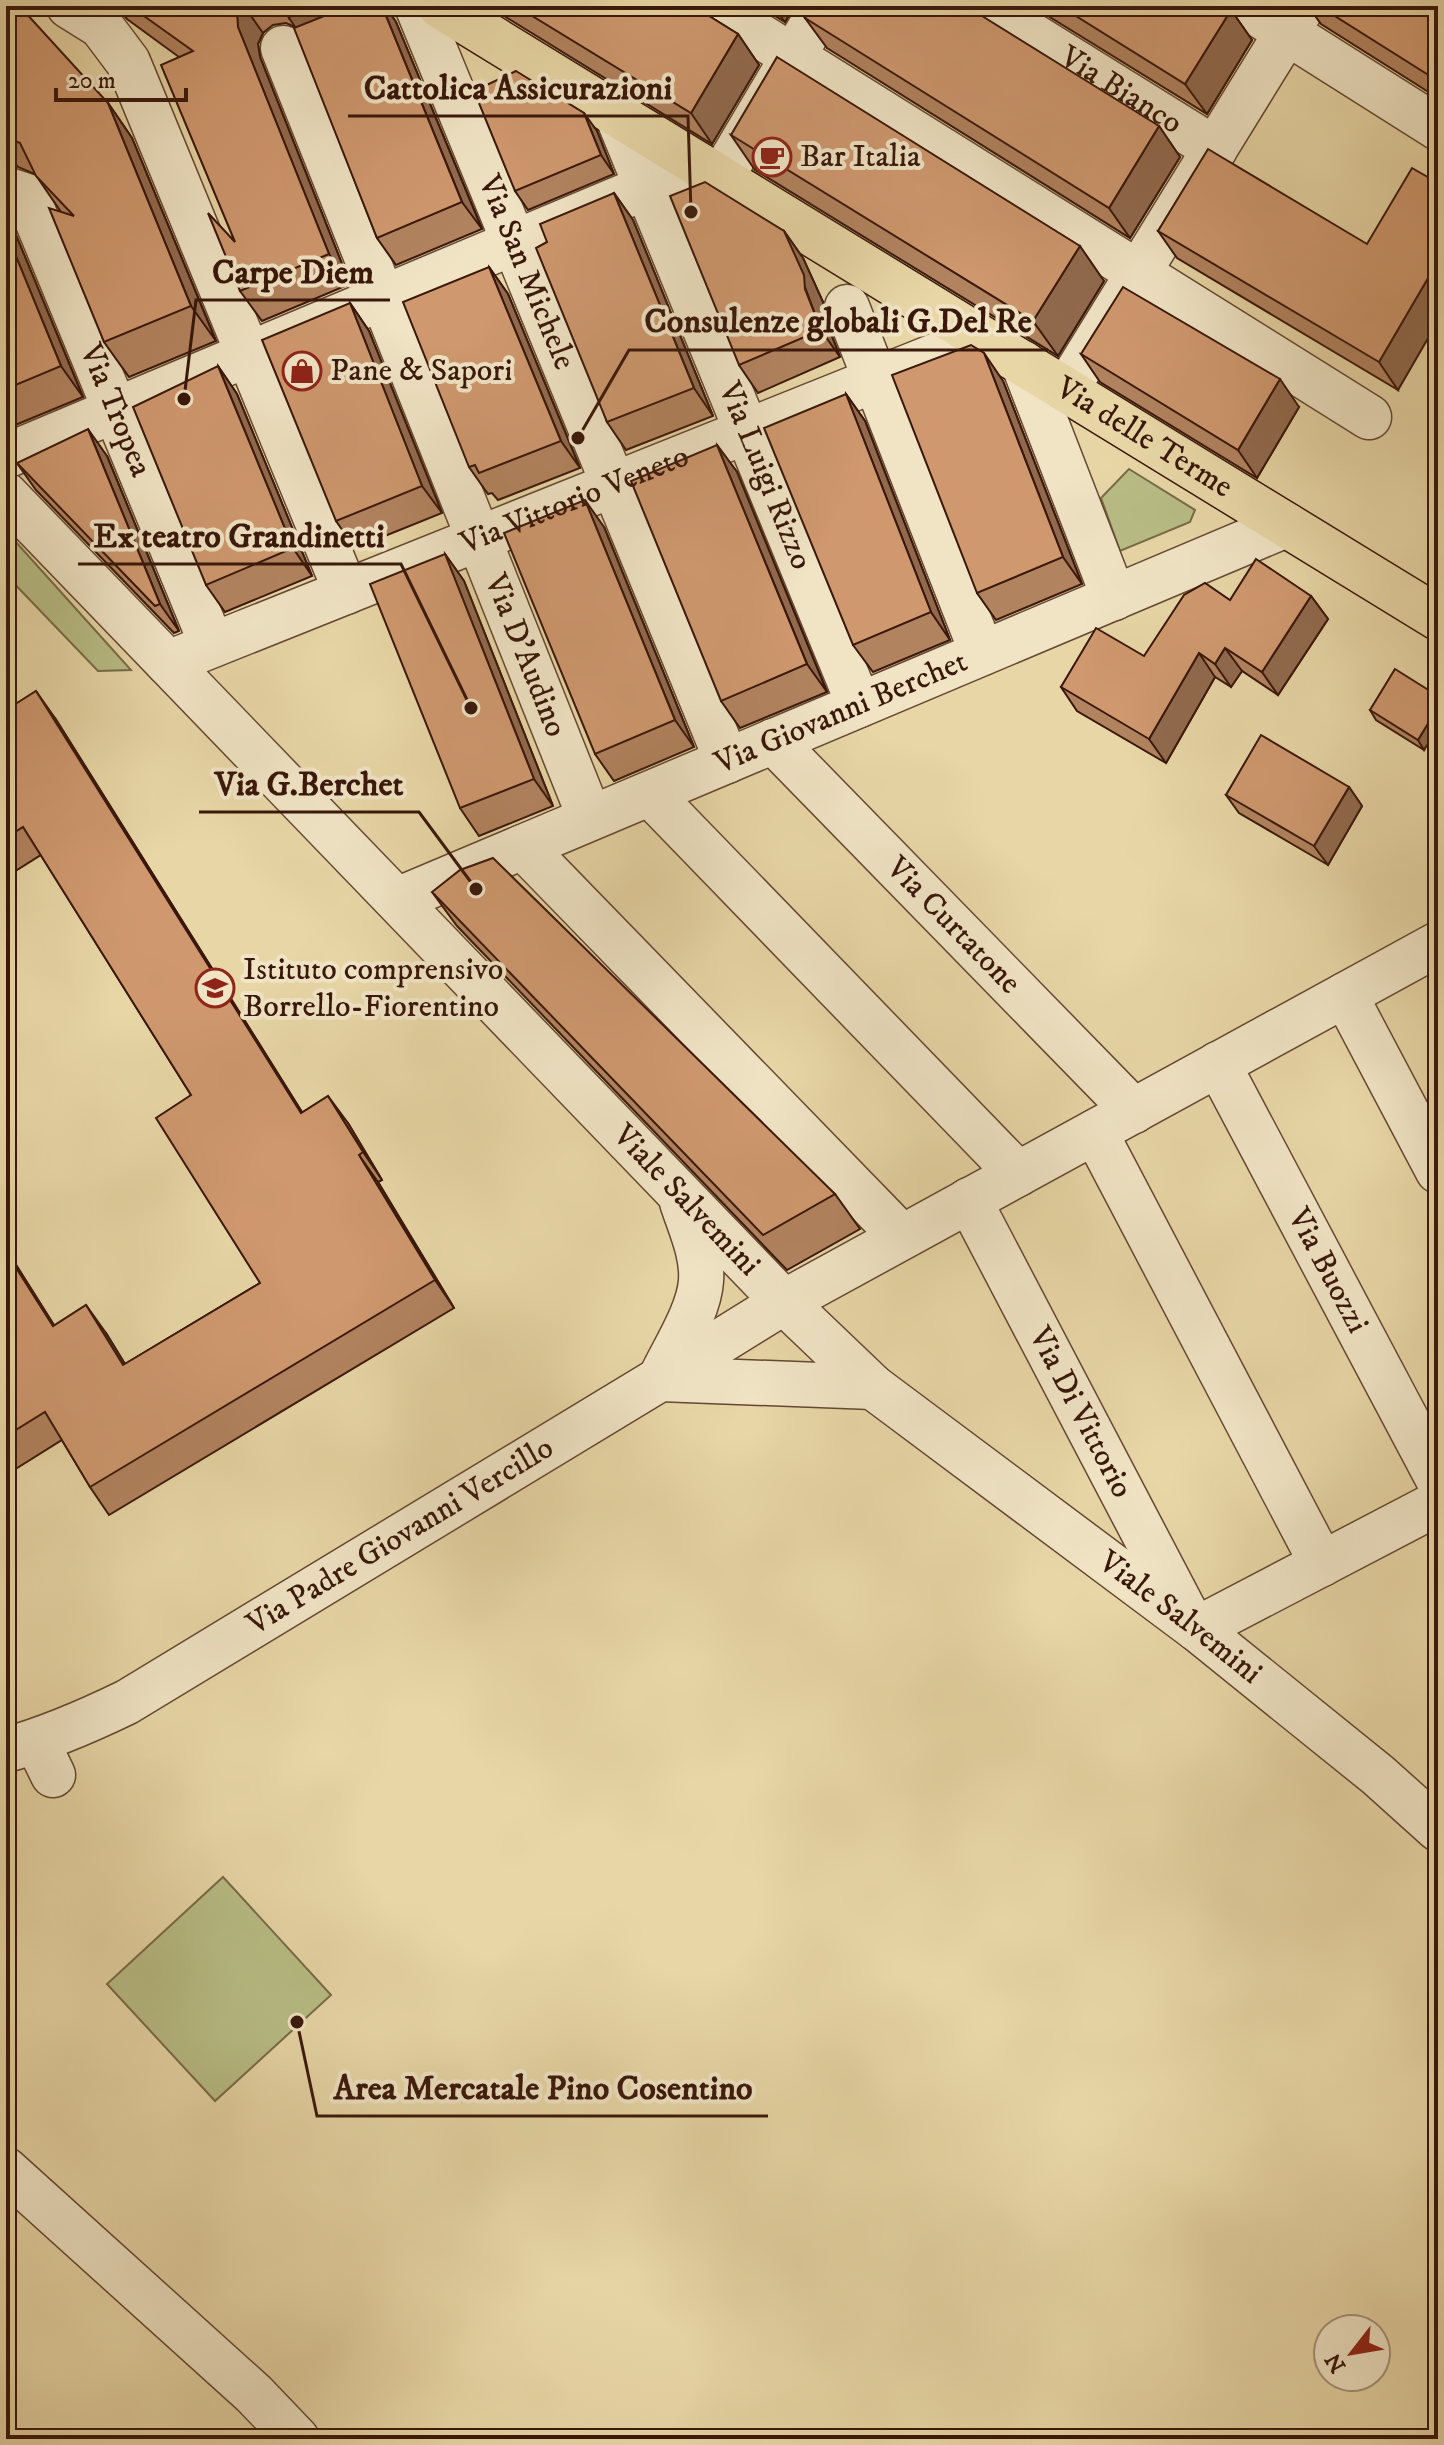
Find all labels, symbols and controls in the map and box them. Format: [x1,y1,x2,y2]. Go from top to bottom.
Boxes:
street label: Via Bianco [1051,37,1189,144]
scale bar [56,52,186,102]
callout: Cattolica Assicurazioni [348,58,688,116]
text: 20 m [68,66,116,96]
text: Cattolica Assicurazioni [364,68,672,110]
cafe icon: Bar Italia [751,136,793,178]
place label: Bar Italia [800,137,921,177]
street label: Via San Michele [468,168,584,376]
callout: Carpe Diem [196,242,390,300]
text: Carpe Diem [212,252,374,294]
callout: Consulenze globali G.Del Re [629,292,1048,350]
text: Consulenze globali G.Del Re [644,301,1032,343]
street label: Via Tropea [70,337,161,483]
shop icon: Pane & Sapori [281,350,323,392]
place label: Pane & Sapori [330,351,512,391]
street label: Via delle Terme [1047,368,1240,507]
street label: Via Luigi Rizzo [708,375,821,575]
street label: Via Vittorio Veneto [454,437,695,564]
callout: Ex teatro Grandinetti [78,506,401,564]
text: Ex teatro Grandinetti [93,516,385,558]
street label: Via D'Audino [474,567,576,743]
street label: Via Giovanni Berchet [708,642,973,784]
callout: Via G.Berchet [199,754,419,812]
text: Via G.Berchet [213,764,403,806]
street label: Via Curtatone [876,848,1029,1003]
place label: Istituto comprensivo Borrello-Fiorentino [243,950,503,1027]
school or university icon: Istituto comprensivo Borrello-Fiorentino [194,967,236,1009]
street label: Viale Salvemini [603,1115,768,1285]
street label: Via Buozzi [1278,1200,1377,1340]
street label: Via Di Vittorio [1019,1319,1142,1505]
street label: Via Padre Giovanni Vercillo [239,1428,561,1645]
street label: Viale Salvemini [1089,1542,1270,1693]
callout: Area Mercatale Pino Cosentino [317,2058,768,2116]
text: Area Mercatale Pino Cosentino [332,2068,753,2110]
north arrow [1312,2313,1392,2393]
text: N [1320,2348,1352,2377]

